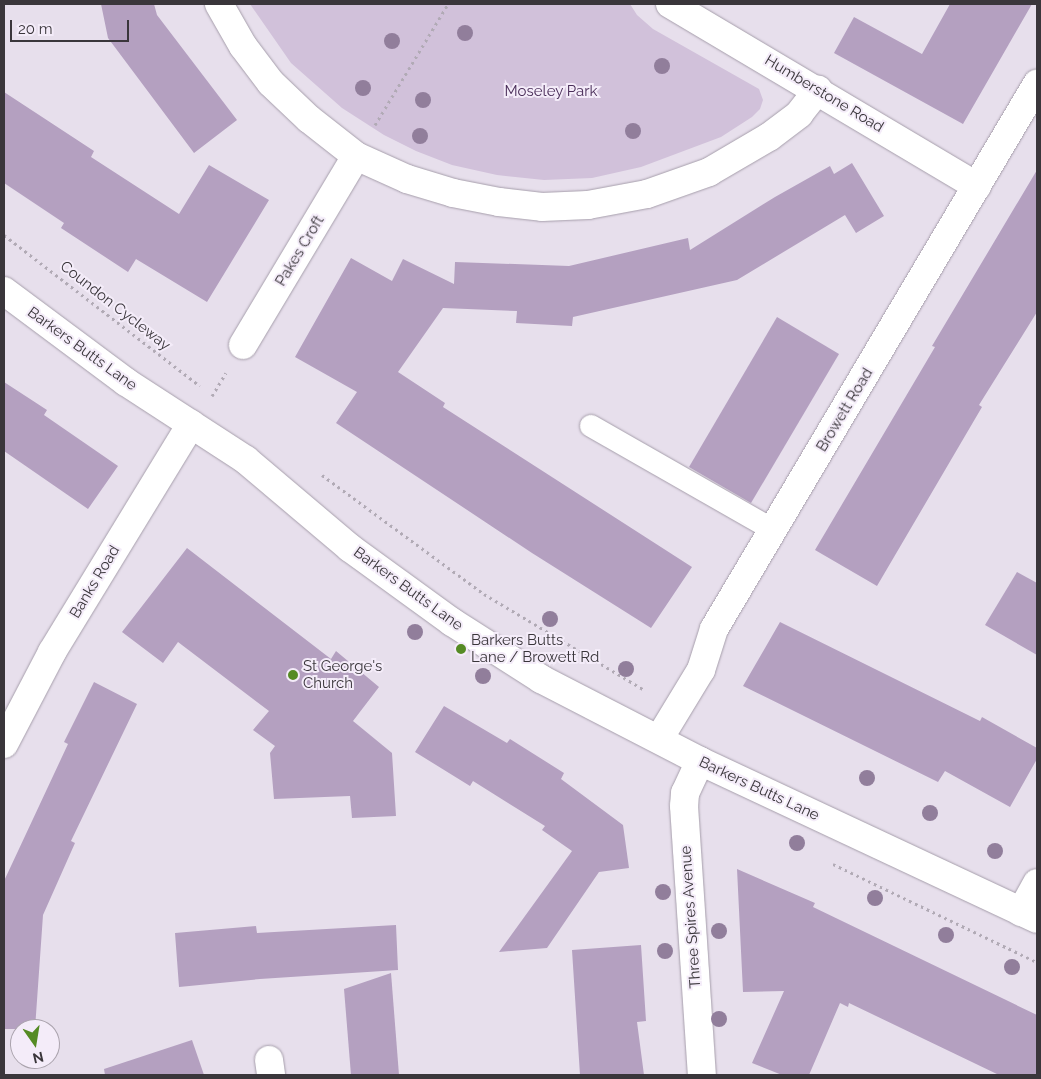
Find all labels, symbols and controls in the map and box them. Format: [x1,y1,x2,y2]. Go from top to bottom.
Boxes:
scale bar [12,10,131,42]
text: 20 m [18,20,53,38]
street label: Humberstone Road [761,51,887,137]
park label: Moseley Park [504,83,598,101]
street label: Pakes Croft [272,213,328,289]
street label: Coundon Cycleway [56,257,174,355]
street label: Barkers Butts Lane [24,303,140,395]
street label: Browett Road [813,365,877,455]
street label: Banks Road [66,542,124,622]
street label: Barkers Butts Lane [350,543,466,635]
place label: Barkers Butts Lane / Browett Rd [471,631,599,666]
marker: Barkers Butts Lane / Browett Rd [455,643,467,655]
place label: St George's Church [303,657,382,692]
marker: St George's Church [287,669,299,681]
street label: Barkers Butts Lane [696,753,822,825]
street label: Three Spires Avenue [677,845,705,989]
north arrow [10,1019,60,1069]
text: N [31,1049,45,1067]

